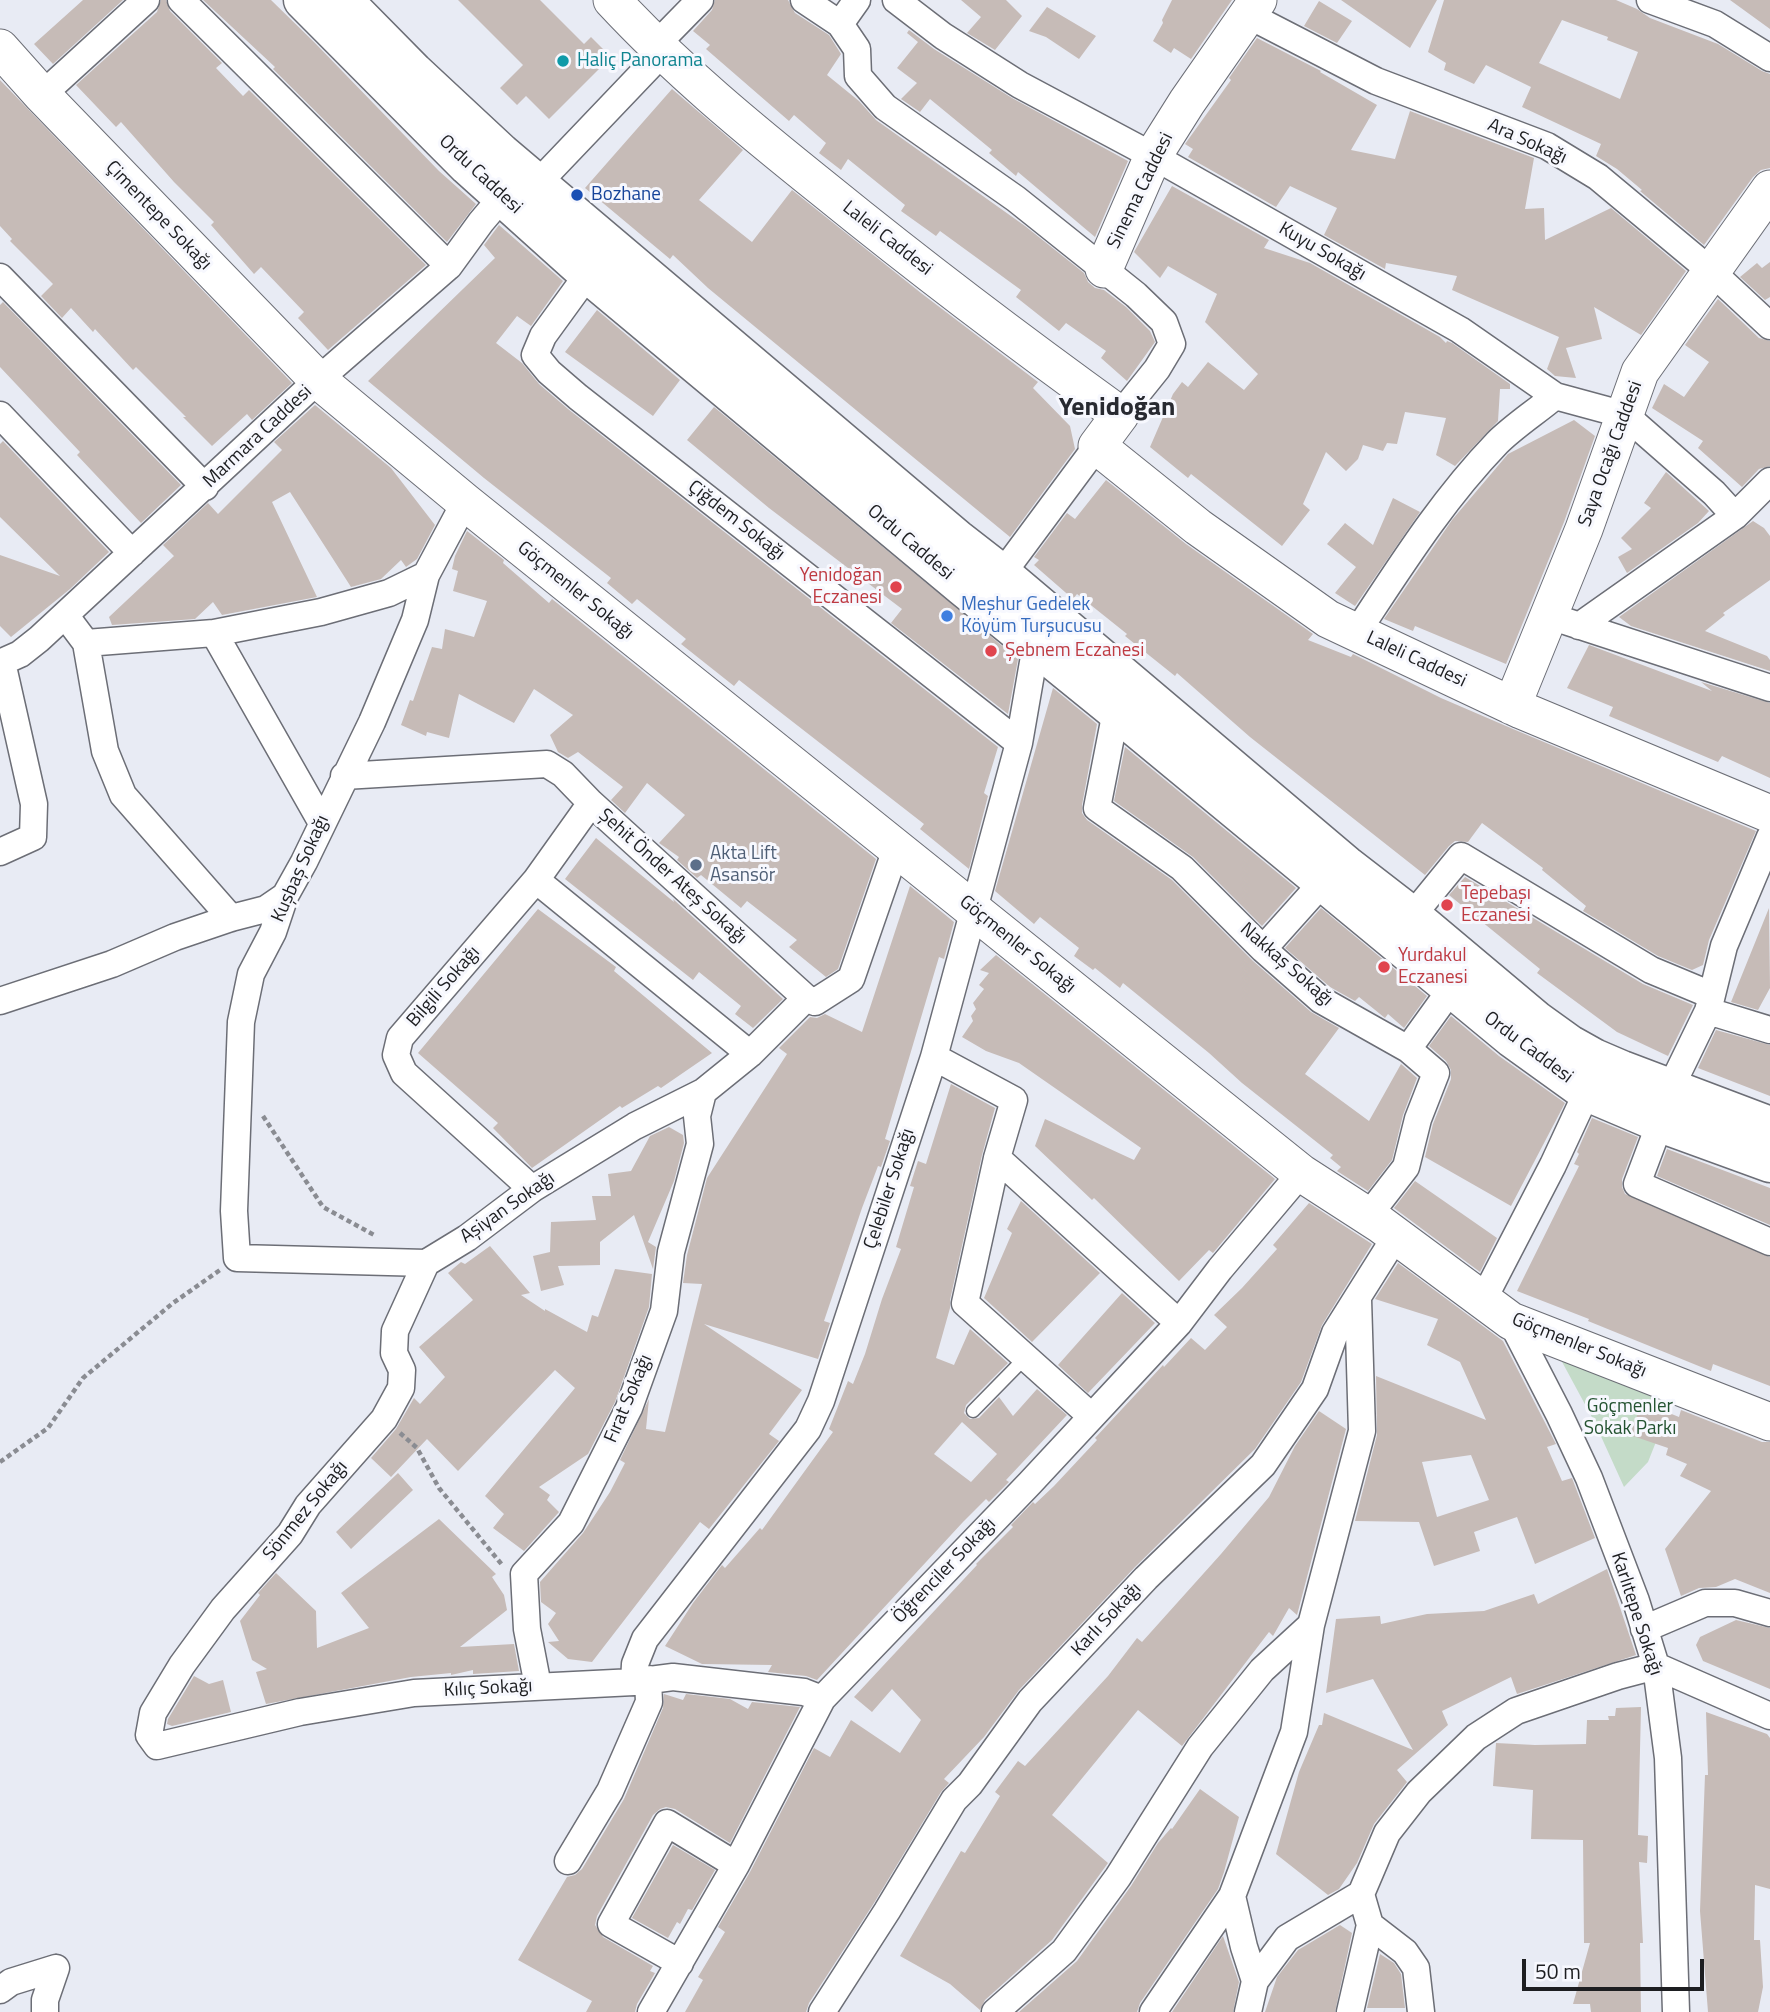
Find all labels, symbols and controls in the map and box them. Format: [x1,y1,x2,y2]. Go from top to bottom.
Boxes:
place label: Haliç Panorama [577,50,703,72]
marker: Haliç Panorama [555,53,571,69]
street label: Ara Sokağı [1484,114,1570,170]
street label: Sinema Caddesi [1103,129,1179,253]
street label: Ordu Caddesi [434,131,526,219]
street label: Çimentepe Sokağı [100,157,216,275]
place label: Bozhane [591,184,661,206]
marker: Bozhane [569,187,585,203]
street label: Laleli Caddesi [837,197,937,281]
street label: Kuyu Sokağı [1274,218,1370,286]
street label: Saya Ocağı Caddesi [1574,378,1648,530]
street label: Marmara Caddesi [199,381,317,493]
district label: Yenidoğan [1059,393,1175,425]
street label: Çiğdem Sokağı [683,476,789,566]
street label: Ordu Caddesi [862,500,958,586]
street label: Göçmenler Sokağı [512,537,638,645]
place label: Yenidoğan Eczanesi [800,565,882,609]
marker: Yenidoğan Eczanesi [888,579,904,595]
place label: Meşhur Gedelek Köyüm Turşucusu [961,594,1102,638]
marker: Meşhur Gedelek Köyüm Turşucusu [939,608,955,624]
street label: Laleli Caddesi [1362,627,1470,693]
place label: Şebnem Eczanesi [1005,640,1144,662]
marker: Şebnem Eczanesi [983,643,999,659]
street label: Şehit Önder Ateş Sokağı [593,804,751,950]
street label: Kuşbaş Sokağı [267,812,335,926]
place label: Akta Lift Asansör [710,843,777,887]
marker: Akta Lift Asansör [688,857,704,873]
place label: Tepebaşı Eczanesi [1461,883,1531,927]
street label: Göçmenler Sokağı [954,891,1080,999]
marker: Tepebaşı Eczanesi [1439,897,1455,913]
street label: Nakkaş Sokağı [1235,918,1337,1012]
street label: Bilgili Sokağı [403,942,485,1032]
place label: Yurdakul Eczanesi [1398,945,1468,989]
marker: Yurdakul Eczanesi [1376,959,1392,975]
street label: Ordu Caddesi [1479,1007,1577,1089]
street label: Çelebiler Sokağı [860,1126,920,1252]
street label: Aşiyan Sokağı [456,1167,560,1249]
street label: Göçmenler Sokağı [1508,1309,1650,1383]
street label: Fırat Sokağı [600,1352,658,1446]
park label: Göçmenler Sokak Parkı [1584,1396,1676,1440]
street label: Sönmez Sokağı [259,1457,353,1565]
street label: Öğrenciler Sokağı [889,1513,1001,1629]
street label: Karlıtepe Sokağı [1605,1549,1667,1679]
street label: Karlı Sokağı [1067,1578,1147,1662]
street label: Kılıç Sokağı [443,1675,533,1703]
scale bar [1525,1946,1707,1990]
text: 50 m [1535,1955,1581,1987]

